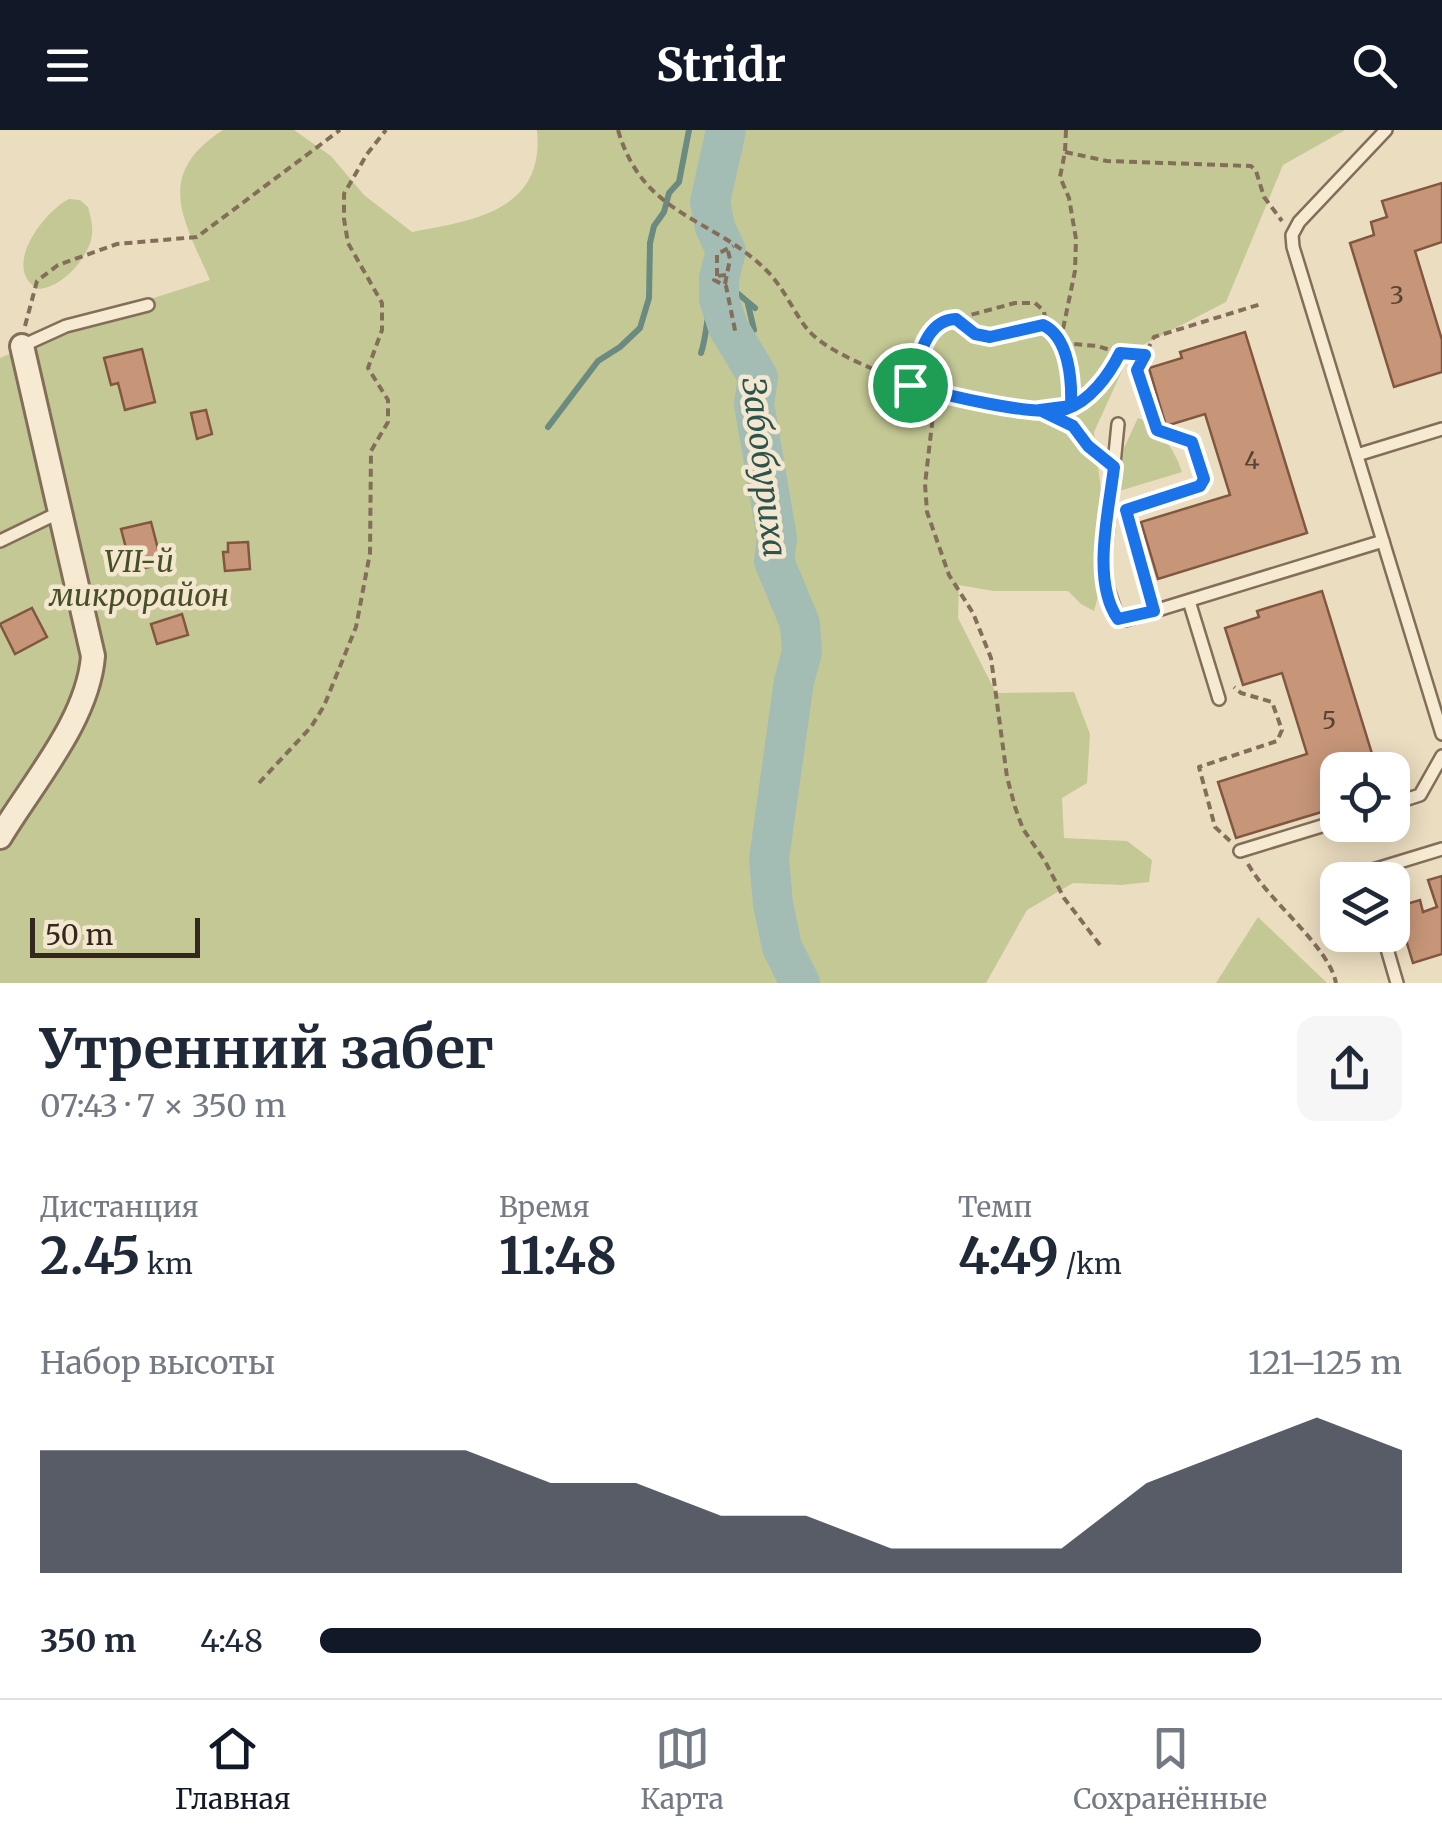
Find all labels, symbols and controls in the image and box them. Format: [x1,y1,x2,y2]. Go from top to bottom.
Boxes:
text: Stridr [656,37,786,93]
icon: menu [40,38,95,93]
icon: search [1347,38,1402,93]
house number: 3 [1390,279,1404,311]
pin [868,343,953,428]
icon: arrive [883,358,938,413]
water label: Забобуриха [733,375,795,559]
house number: 4 [1244,444,1260,476]
park label: VII-й микрорайон [48,542,229,614]
house number: 5 [1322,704,1336,736]
map controls [1320,752,1410,952]
button: locate [1320,752,1410,842]
button: layers [1320,862,1410,952]
scale bar [30,913,200,958]
text: 50 m [45,917,113,953]
text: Утренний забег [40,1014,494,1083]
button: share [1297,1016,1402,1121]
text: 07:43 · 7 × 350 m [40,1086,286,1126]
text: Дистанция [40,1189,199,1225]
text: Время [499,1189,590,1225]
text: Темп [958,1189,1032,1225]
text: 2.45 [40,1225,140,1288]
text: 11:48 [499,1225,617,1288]
text: 4:49 [958,1225,1059,1288]
text: km [140,1246,193,1282]
text: /km [1059,1246,1122,1282]
text: Набор высоты [40,1343,275,1383]
text: 121–125 m [1248,1343,1402,1383]
text: 350 m [40,1621,136,1661]
text: 4:48 [200,1621,263,1661]
tab: Главная [175,1721,291,1817]
tab: Карта [640,1721,724,1817]
tab: Сохранённые [1073,1721,1267,1817]

